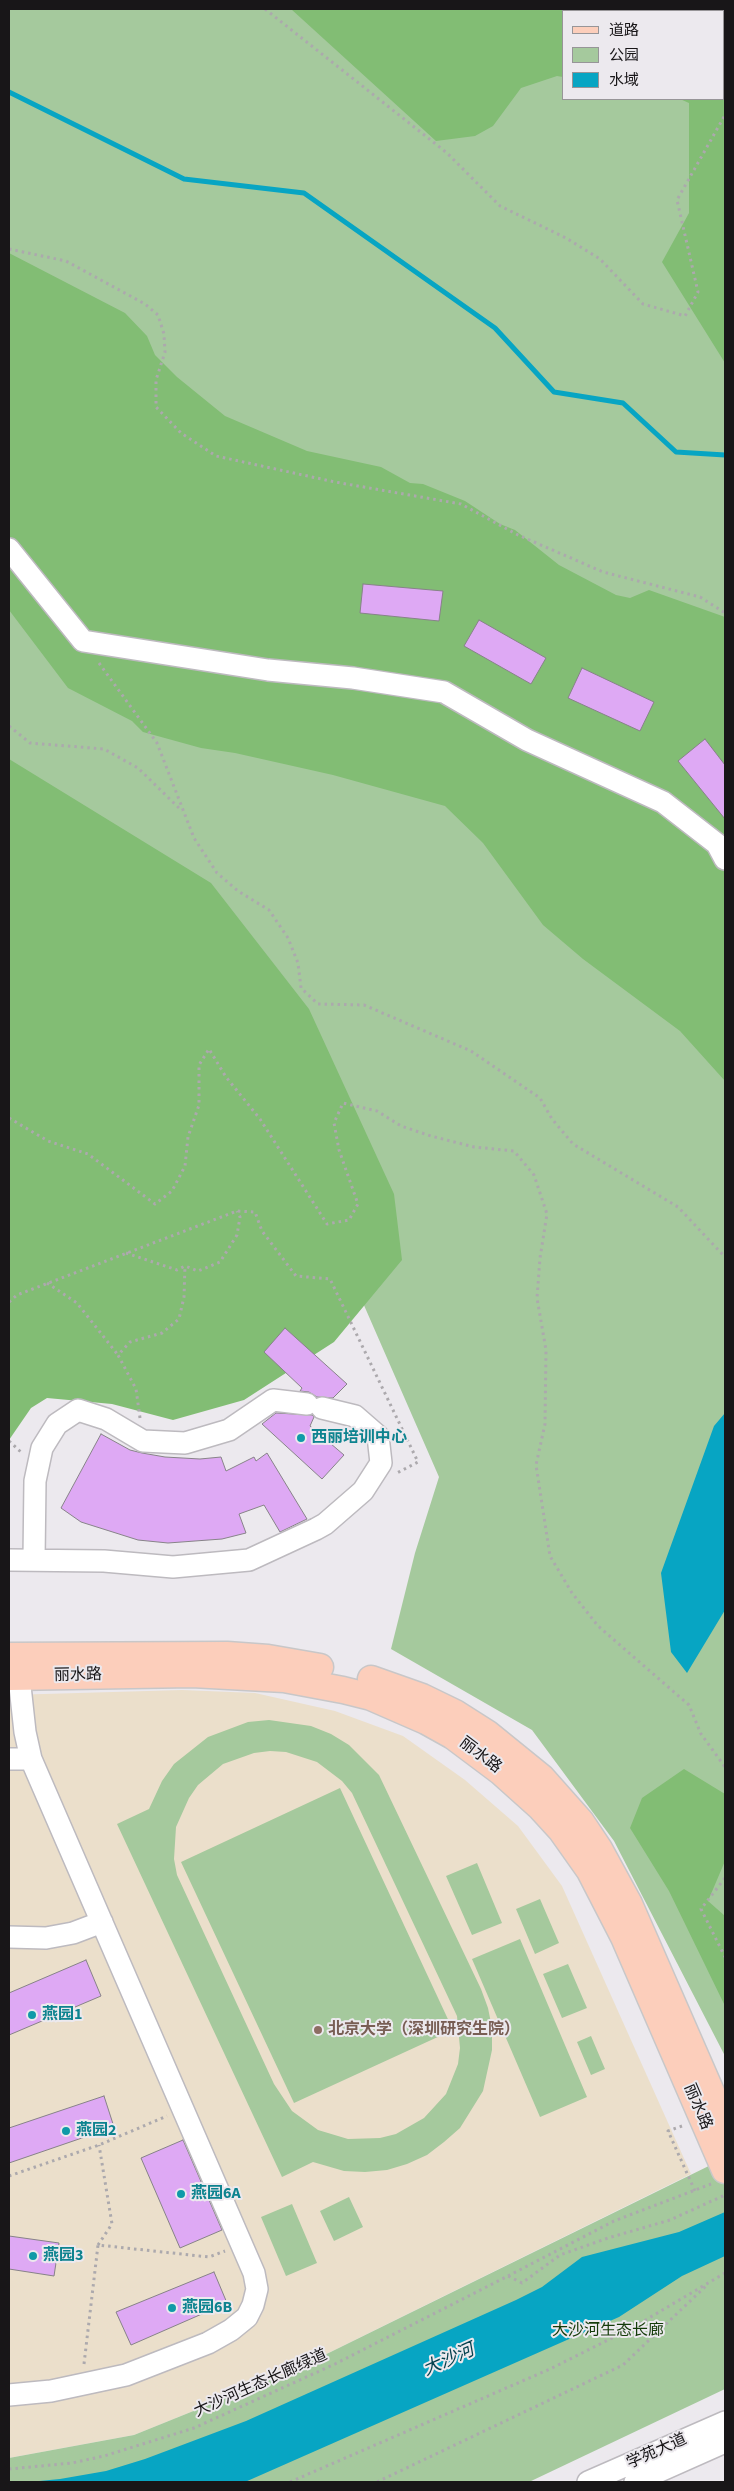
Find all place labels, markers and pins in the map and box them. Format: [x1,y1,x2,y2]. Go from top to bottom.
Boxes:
place label: 西丽培训中心 [311,1428,407,1448]
marker: 西丽培训中心 [295,1432,307,1444]
place label: 燕园1 [42,2005,82,2025]
marker: 燕园1 [26,2009,38,2021]
place label: 北京大学（深圳研究生院） [328,2020,520,2040]
marker: 北京大学（深圳研究生院） [312,2024,324,2036]
place label: 燕园2 [76,2121,116,2141]
marker: 燕园2 [60,2125,72,2137]
place label: 燕园6A [191,2184,241,2204]
marker: 燕园6A [175,2188,187,2200]
place label: 燕园3 [43,2246,83,2266]
marker: 燕园3 [27,2250,39,2262]
place label: 燕园6B [182,2298,232,2318]
marker: 燕园6B [166,2302,178,2314]

